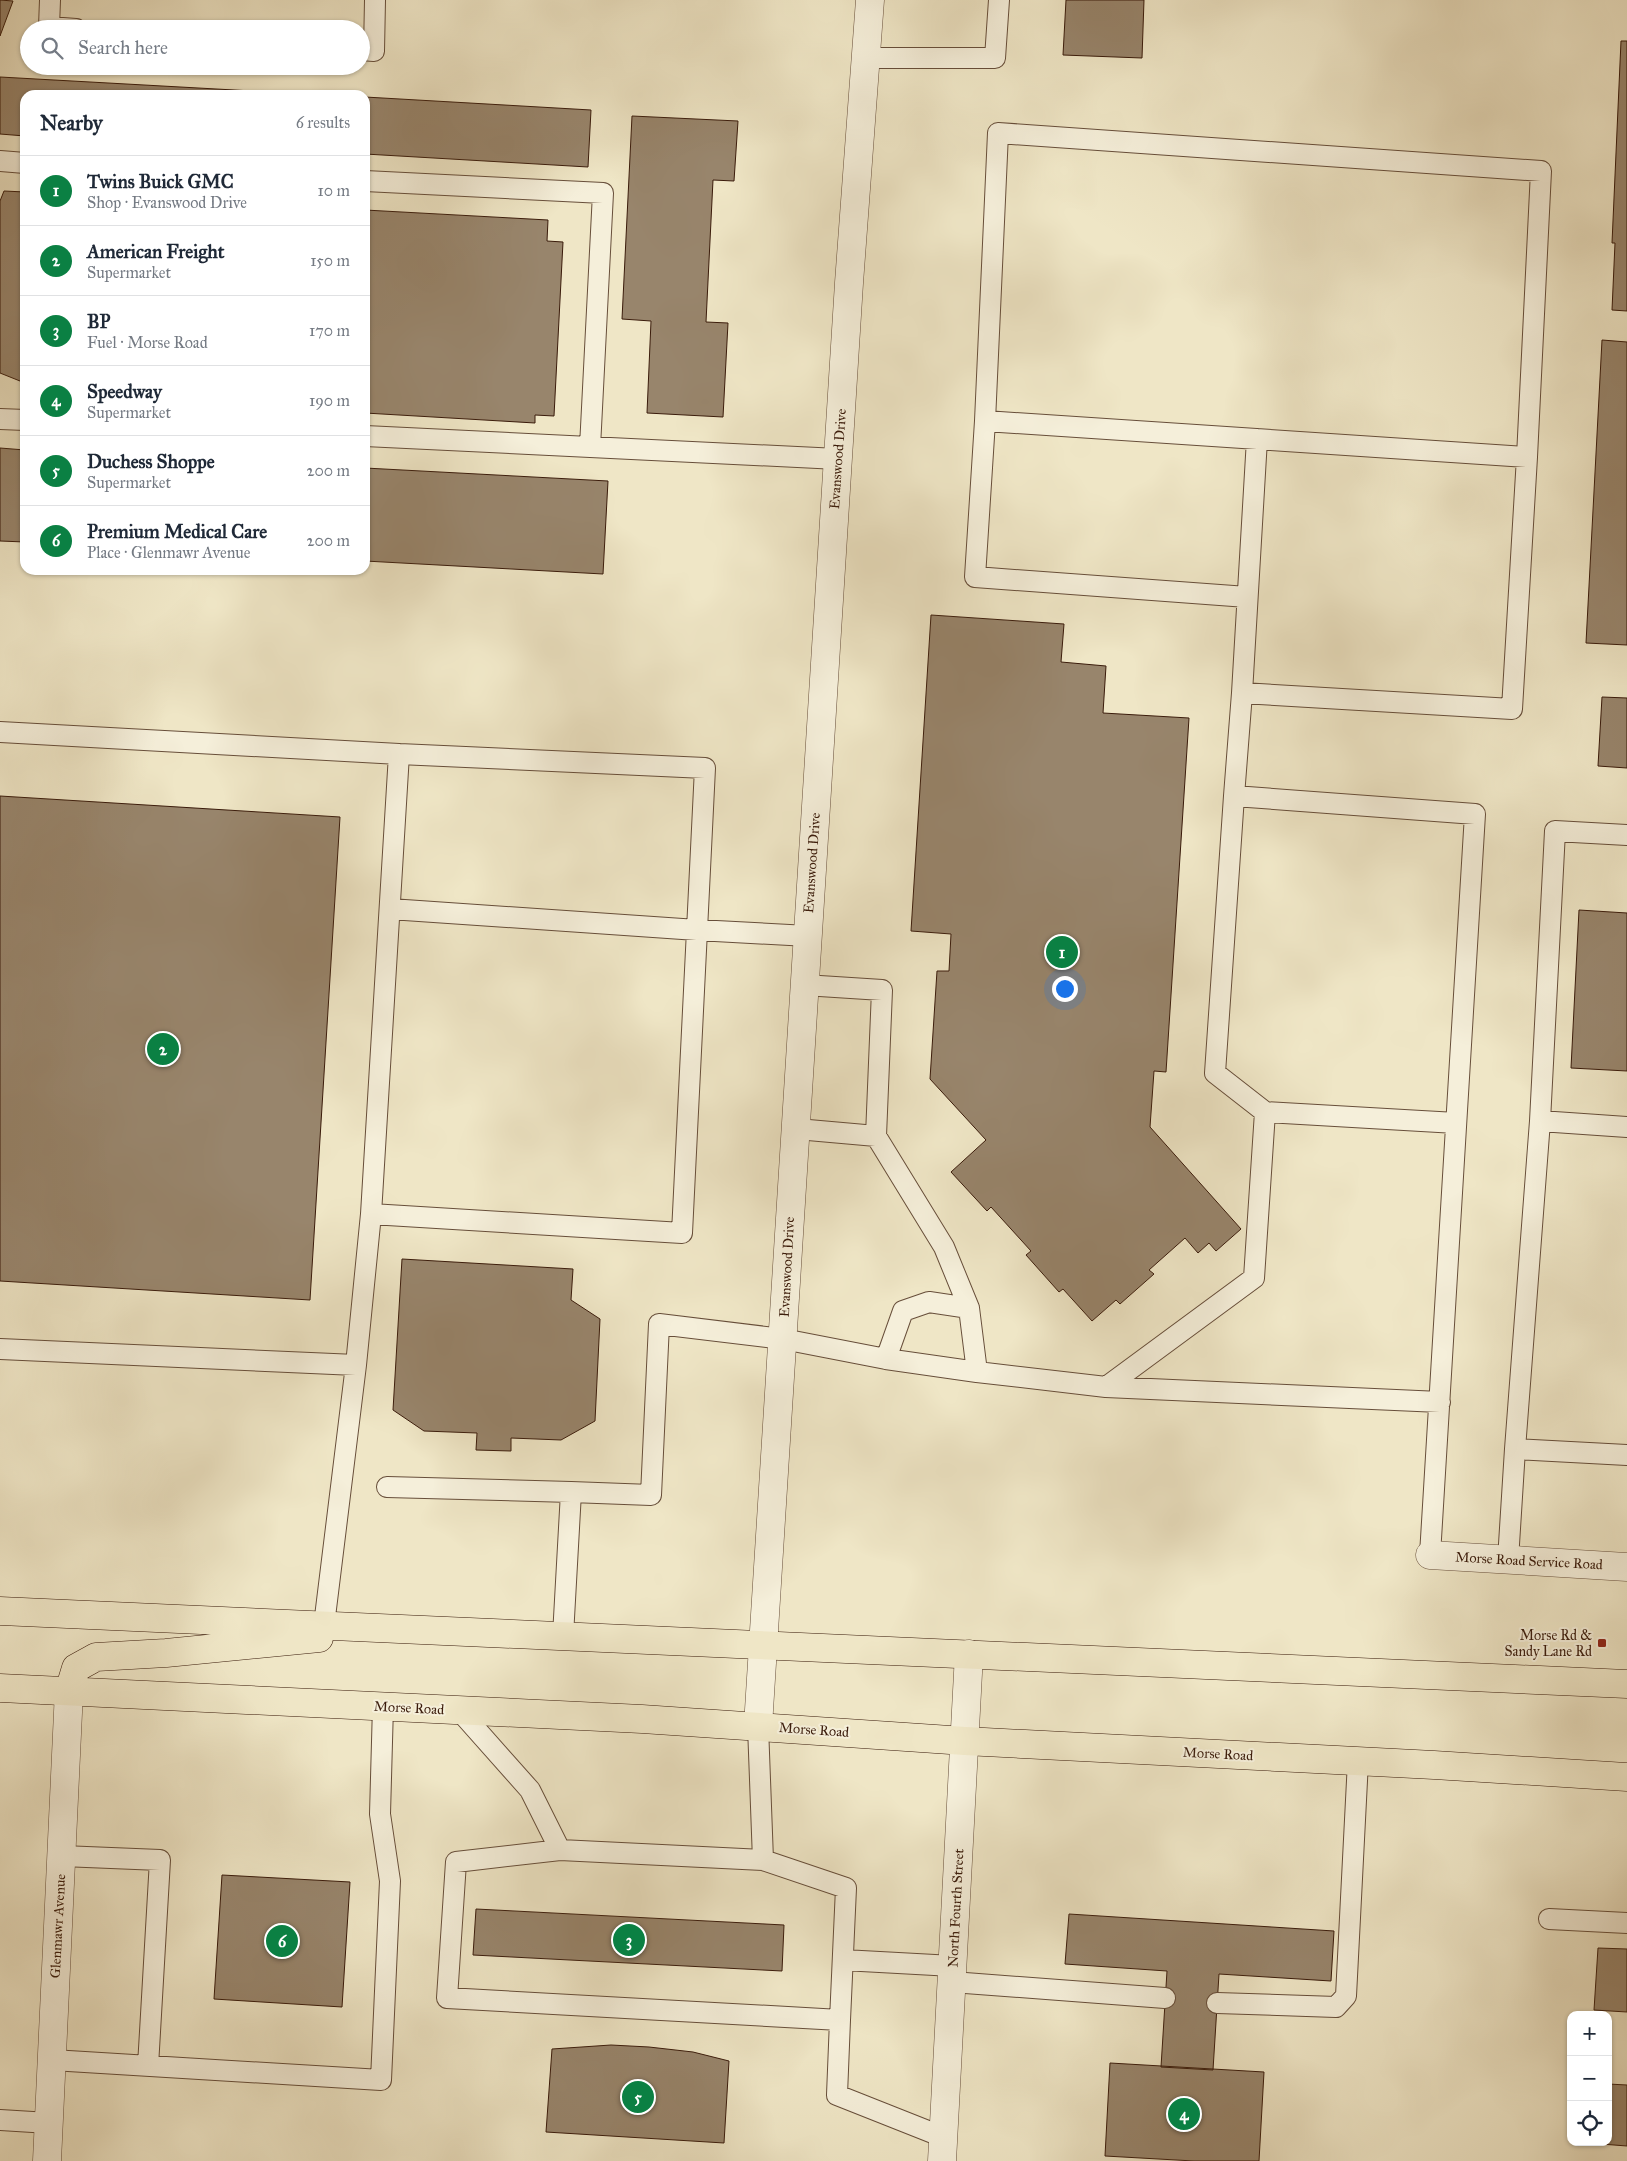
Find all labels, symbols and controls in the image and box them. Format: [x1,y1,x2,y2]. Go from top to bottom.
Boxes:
search box [20,20,370,75]
icon: search [38,34,66,62]
text: Search here [78,36,168,59]
text: Nearby [40,110,103,136]
text: 6 results [296,113,350,132]
text: Twins Buick GMC [87,170,234,193]
text: 1 [53,181,59,200]
text: 10 m [318,181,350,200]
text: Shop · Evanswood Drive [87,193,247,212]
text: American Freight [87,240,224,263]
text: 2 [52,251,60,270]
text: 150 m [310,251,350,270]
text: Supermarket [87,263,171,282]
text: BP [87,310,110,333]
text: 3 [53,321,59,340]
text: 170 m [309,321,350,340]
text: Fuel · Morse Road [87,333,208,352]
text: Speedway [87,380,162,403]
text: 4 [52,391,60,410]
text: 190 m [309,391,350,410]
text: Supermarket [87,403,171,422]
street label: Evanswood Drive [826,408,850,510]
text: Duchess Shoppe [87,450,215,473]
text: 5 [52,461,60,480]
text: 200 m [307,461,350,480]
text: Supermarket [87,473,171,492]
text: Premium Medical Care [87,520,267,543]
text: 6 [52,531,60,550]
text: 200 m [307,531,350,550]
text: Place · Glenmawr Avenue [87,543,250,562]
street label: Evanswood Drive [800,812,824,914]
pin: 1 [1046,933,1078,971]
your location [1052,976,1078,1002]
pin: 2 [147,1030,179,1068]
street label: Evanswood Drive [776,1216,798,1318]
street label: Morse Road Service Road [1455,1549,1603,1573]
place label: Morse Rd & Sandy Lane Rd [1504,1627,1592,1660]
marker: Morse Rd & Sandy Lane Rd [1596,1637,1608,1649]
street label: Morse Road [373,1698,445,1718]
street label: Morse Road [778,1719,850,1741]
street label: Morse Road [1182,1744,1254,1764]
street label: North Fourth Street [944,1848,968,1968]
street label: Glenmawr Avenue [47,1873,69,1979]
pin: 3 [613,1921,645,1959]
pin: 6 [266,1922,298,1960]
map controls [1567,2011,1612,2146]
button: + [1567,2011,1612,2056]
button: − [1567,2056,1612,2101]
pin: 5 [622,2078,654,2116]
pin: 4 [1168,2095,1200,2133]
button: locate [1567,2101,1612,2146]

